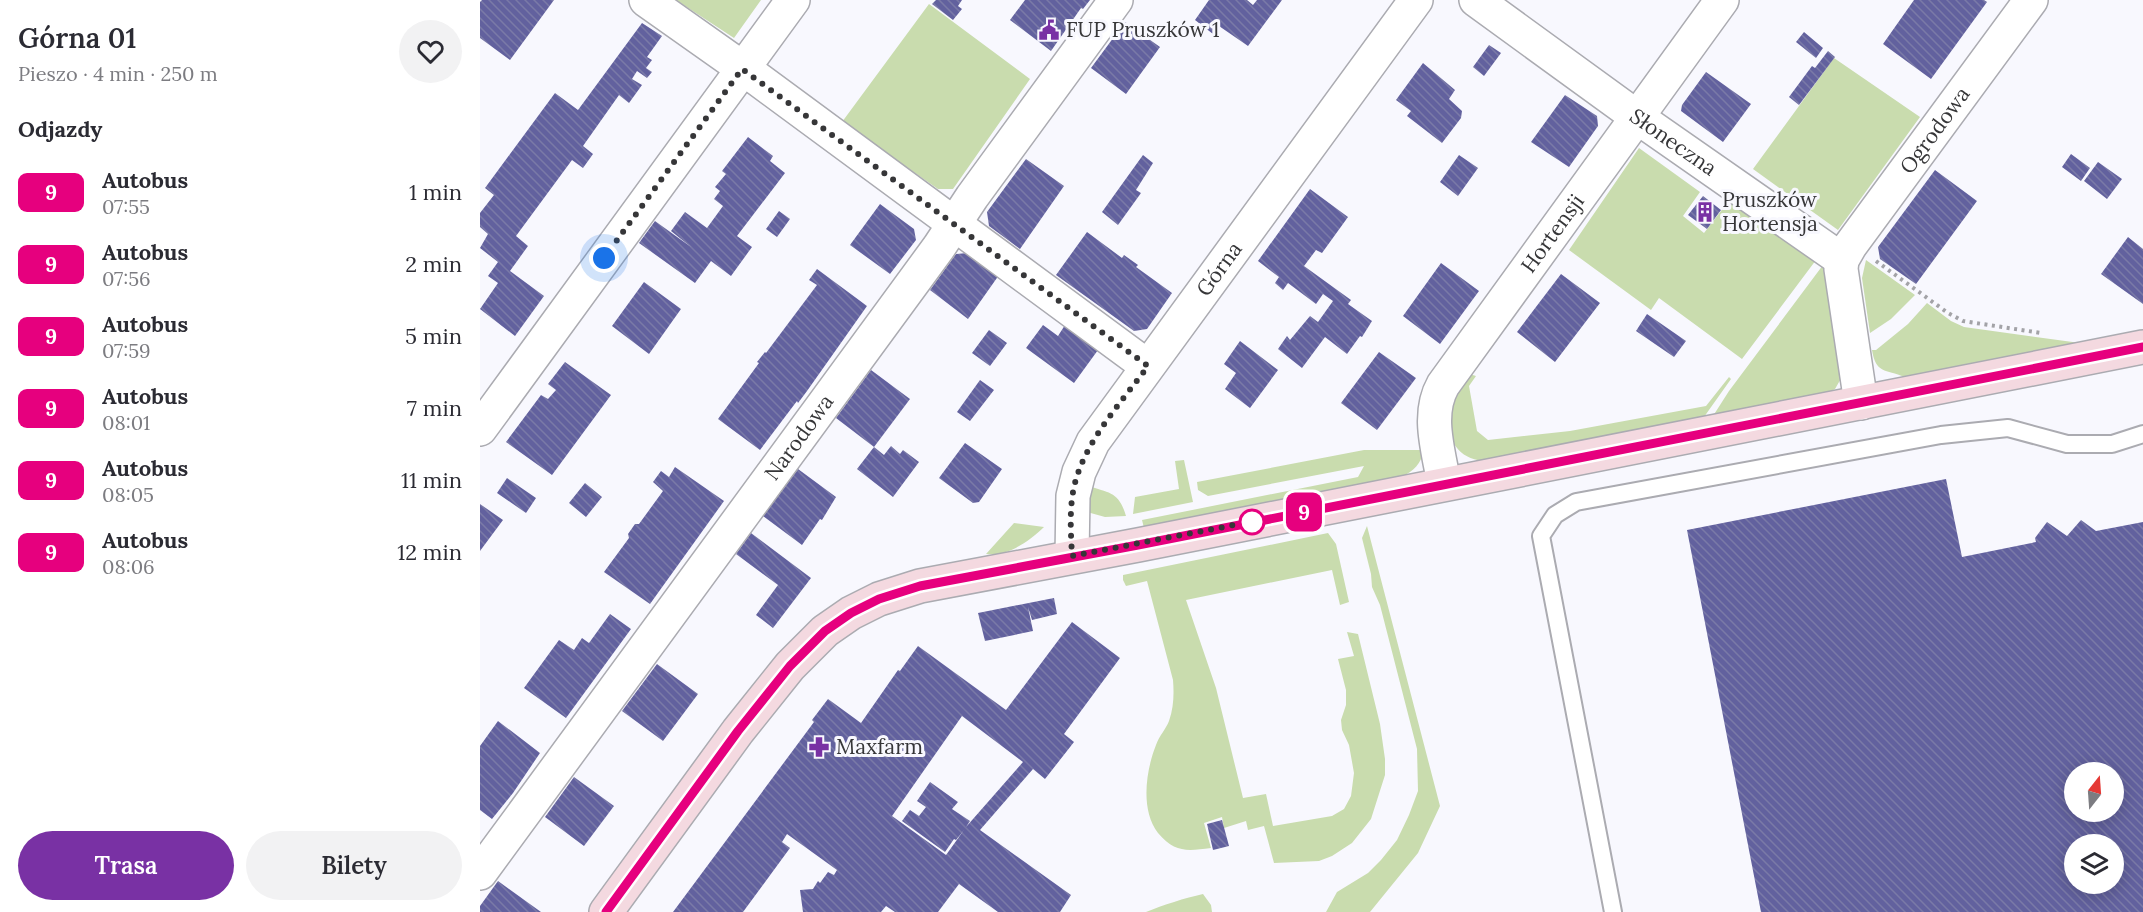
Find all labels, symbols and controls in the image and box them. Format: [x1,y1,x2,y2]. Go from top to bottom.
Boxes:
place label: FUP Pruszków 1 [1066,16,1220,43]
public building icon: FUP Pruszków 1 [1037,18,1061,42]
text: Górna 01 [18,20,136,56]
button: heart [399,20,462,83]
text: Pieszo · 4 min · 250 m [18,61,218,86]
street label: Ogrodowa [1894,81,1976,179]
street label: Słoneczna [1625,102,1722,181]
text: Odjazdy [18,115,102,143]
text: Autobus [102,166,188,194]
text: 1 min [409,178,462,206]
text: 9 [45,179,57,206]
place label: Pruszków Hortensja [1722,186,1818,237]
street label: Hortensji [1515,189,1590,278]
text: 07:55 [102,194,150,219]
building icon: Pruszków Hortensja [1693,200,1717,224]
street label: Górna [1190,236,1248,301]
text: Autobus [102,238,188,266]
your location [589,243,619,273]
text: 2 min [405,250,462,278]
text: 9 [45,251,57,278]
text: 07:56 [102,266,151,291]
text: Autobus [102,310,188,338]
text: 5 min [405,322,462,350]
text: 9 [45,323,57,350]
text: 07:59 [102,338,151,363]
text: Autobus [102,382,188,410]
street label: Narodowa [758,389,839,486]
text: 7 min [407,394,462,422]
text: 9 [45,395,57,422]
text: 08:01 [102,410,150,435]
text: Autobus [102,454,188,482]
text: 11 min [401,466,462,494]
text: 9 [45,467,57,494]
text: 08:05 [102,482,154,507]
line badge: 9 [1284,492,1324,532]
text: 9 [1298,499,1310,526]
unlabelled marker [1239,509,1265,535]
text: Autobus [102,526,188,554]
text: 12 min [397,538,462,566]
text: 9 [45,539,57,566]
text: 08:06 [102,554,155,579]
place label: Maxfarm [836,733,923,760]
pharmacy icon: Maxfarm [807,735,831,759]
north arrow [2064,762,2124,822]
map controls [2064,762,2124,894]
button: Trasa [18,831,234,900]
button: Bilety [246,831,462,900]
button: layers [2064,834,2124,894]

